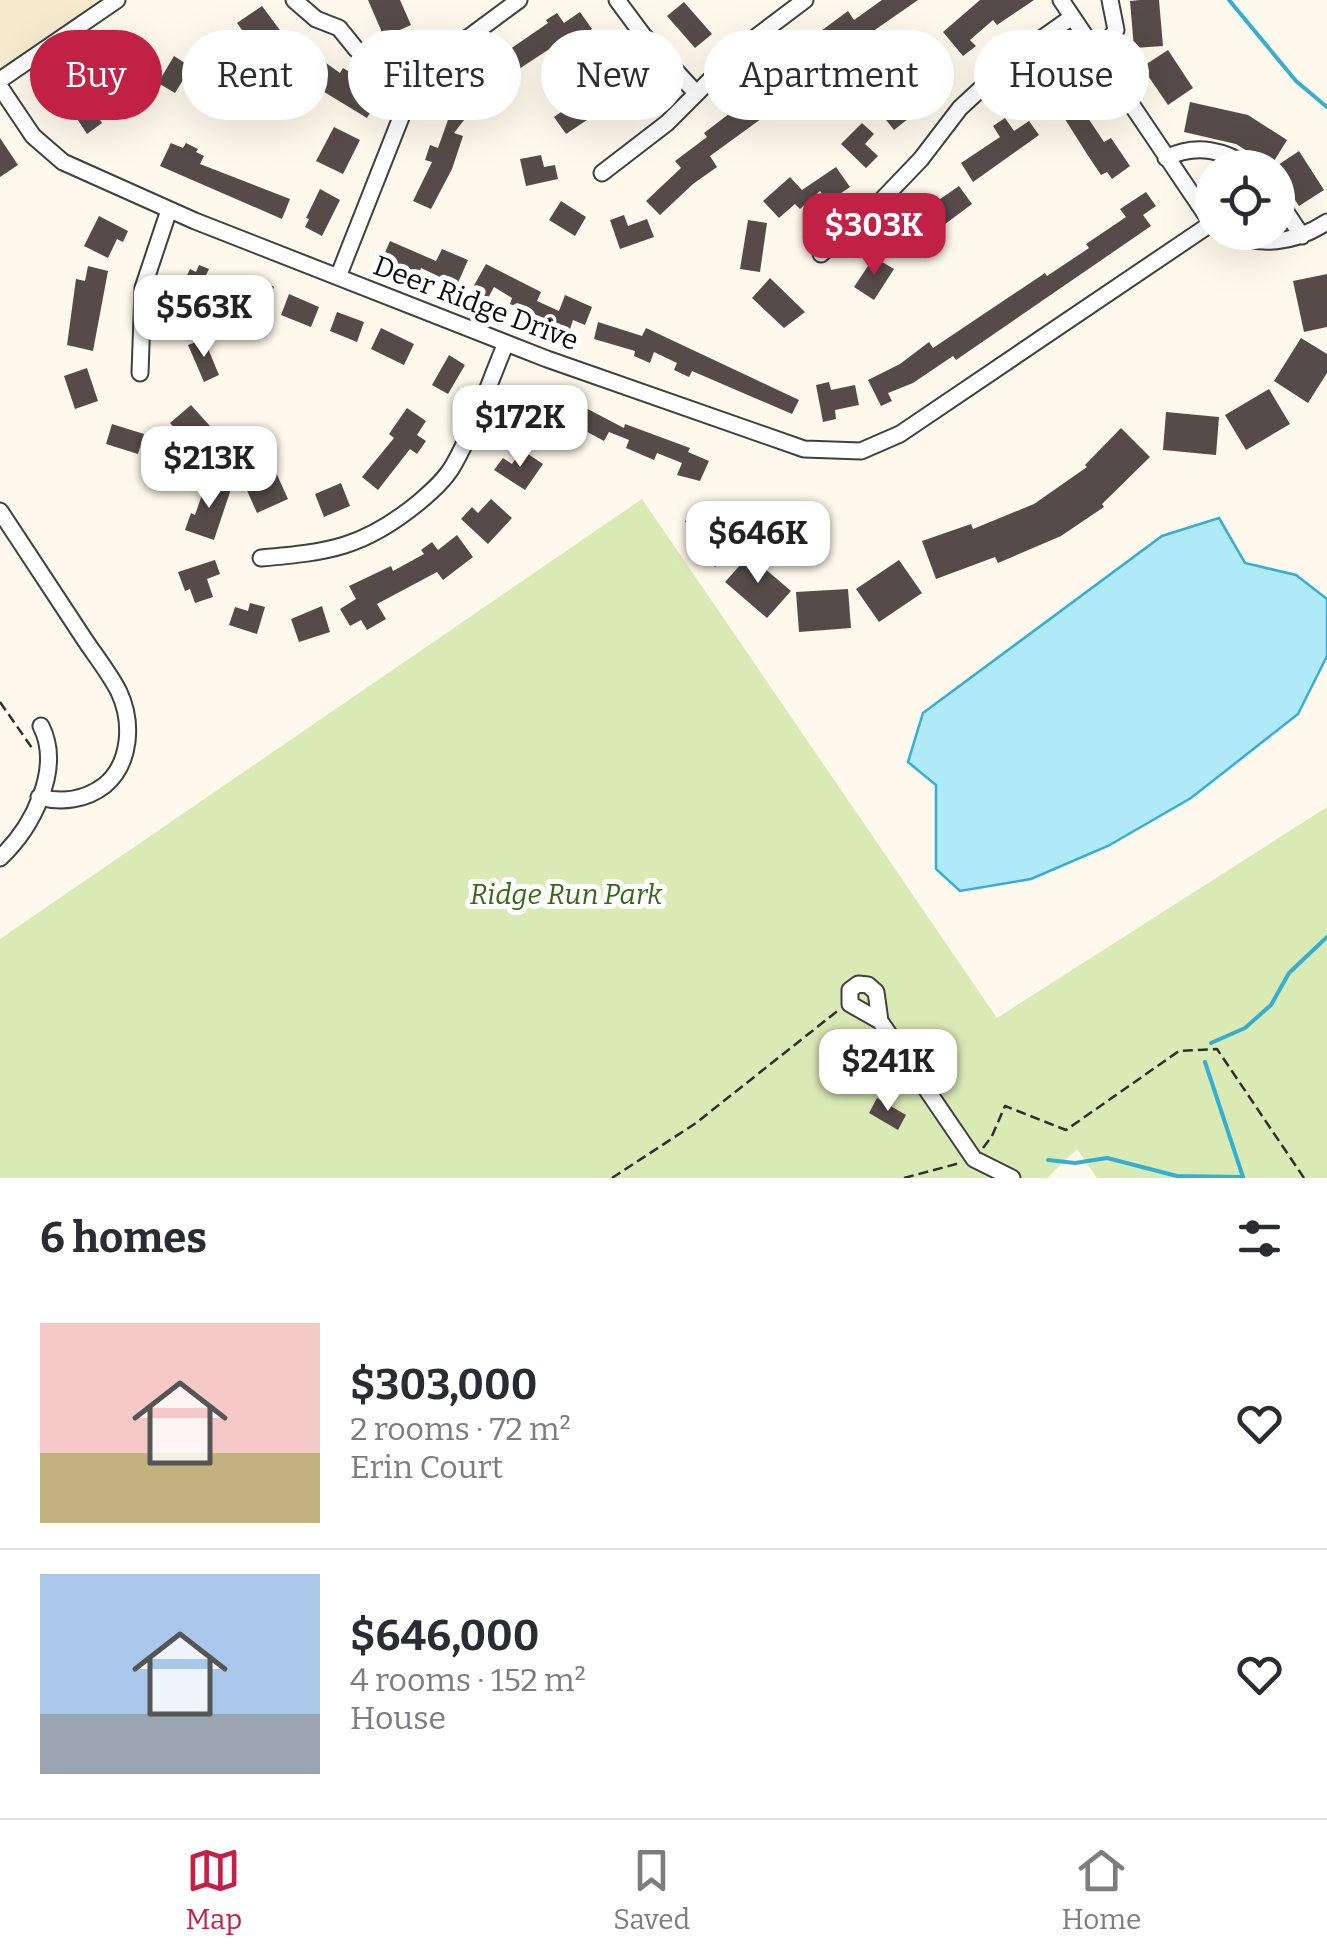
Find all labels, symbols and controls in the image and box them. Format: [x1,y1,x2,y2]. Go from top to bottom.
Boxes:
chip: Buy [30,30,162,120]
chip: Rent [182,30,328,120]
chip: Filters [348,30,521,120]
chip: New [541,30,684,120]
chip: Apartment [704,30,954,120]
chip: House [974,30,1149,120]
map controls [1195,150,1295,250]
button: locate [1195,150,1295,250]
pin: $303K [804,193,944,278]
text: $303K [825,206,923,244]
street label: Deer Ridge Drive [369,249,583,357]
pin: $563K [134,275,274,360]
text: $563K [156,288,252,326]
pin: $172K [450,385,590,470]
text: $172K [475,398,565,436]
pin: $213K [139,426,279,511]
text: $213K [163,439,255,477]
pin: $646K [688,501,828,586]
text: $646K [708,514,808,552]
park label: Ridge Run Park [470,878,663,911]
pin: $241K [818,1029,958,1114]
text: $241K [841,1042,935,1080]
icon: filters [1232,1211,1287,1266]
text: 6 homes [40,1213,207,1263]
text: $303,000 [350,1360,537,1410]
icon: home [120,1363,240,1483]
icon: heart [1232,1396,1287,1451]
text: 2 rooms · 72 m² [350,1410,571,1448]
text: Erin Court [350,1448,503,1486]
text: $646,000 [350,1611,539,1661]
icon: home [120,1614,240,1734]
icon: heart [1232,1647,1287,1702]
text: 4 rooms · 152 m² [350,1661,586,1699]
text: House [350,1699,446,1737]
tab: Map [186,1843,242,1936]
tab: Saved [613,1843,690,1936]
tab: Home [1061,1843,1141,1936]

